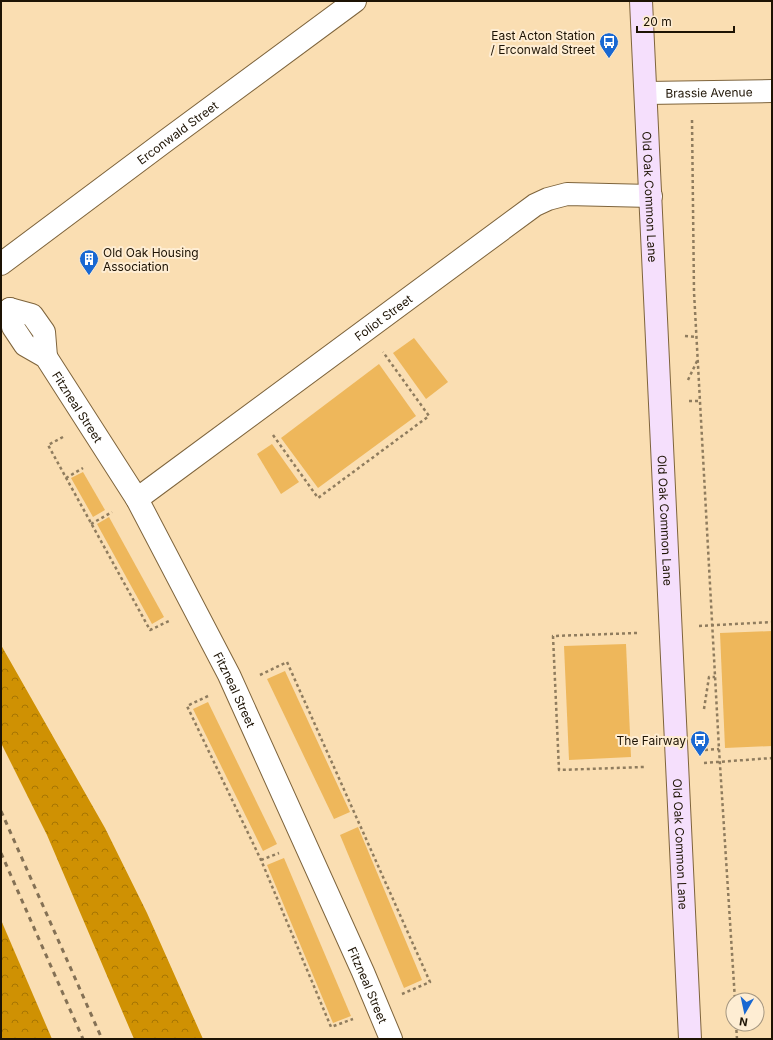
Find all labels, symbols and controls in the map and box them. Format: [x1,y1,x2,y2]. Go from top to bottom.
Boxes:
scale bar [637,8,734,34]
text: 20 m [643,14,672,29]
place label: East Acton Station / Erconwald Street [491,28,595,57]
bus stop icon: East Acton Station / Erconwald Street [598,31,620,59]
street label: Brassie Avenue [665,84,753,100]
street label: Erconwald Street [134,97,221,167]
street label: Old Oak Common Lane [640,131,661,263]
place label: Old Oak Housing Association [103,245,199,274]
building icon: Old Oak Housing Association [78,248,100,276]
street label: Foliot Street [351,291,415,343]
street label: Fitzneal Street [49,368,106,445]
street label: Old Oak Common Lane [655,455,676,586]
street label: Fitzneal Street [211,649,259,730]
bus stop icon: The Fairway [689,729,711,757]
place label: The Fairway [617,733,686,748]
street label: Old Oak Common Lane [670,778,691,910]
street label: Fitzneal Street [345,944,391,1025]
north arrow [725,992,765,1032]
text: N [738,1014,749,1029]

